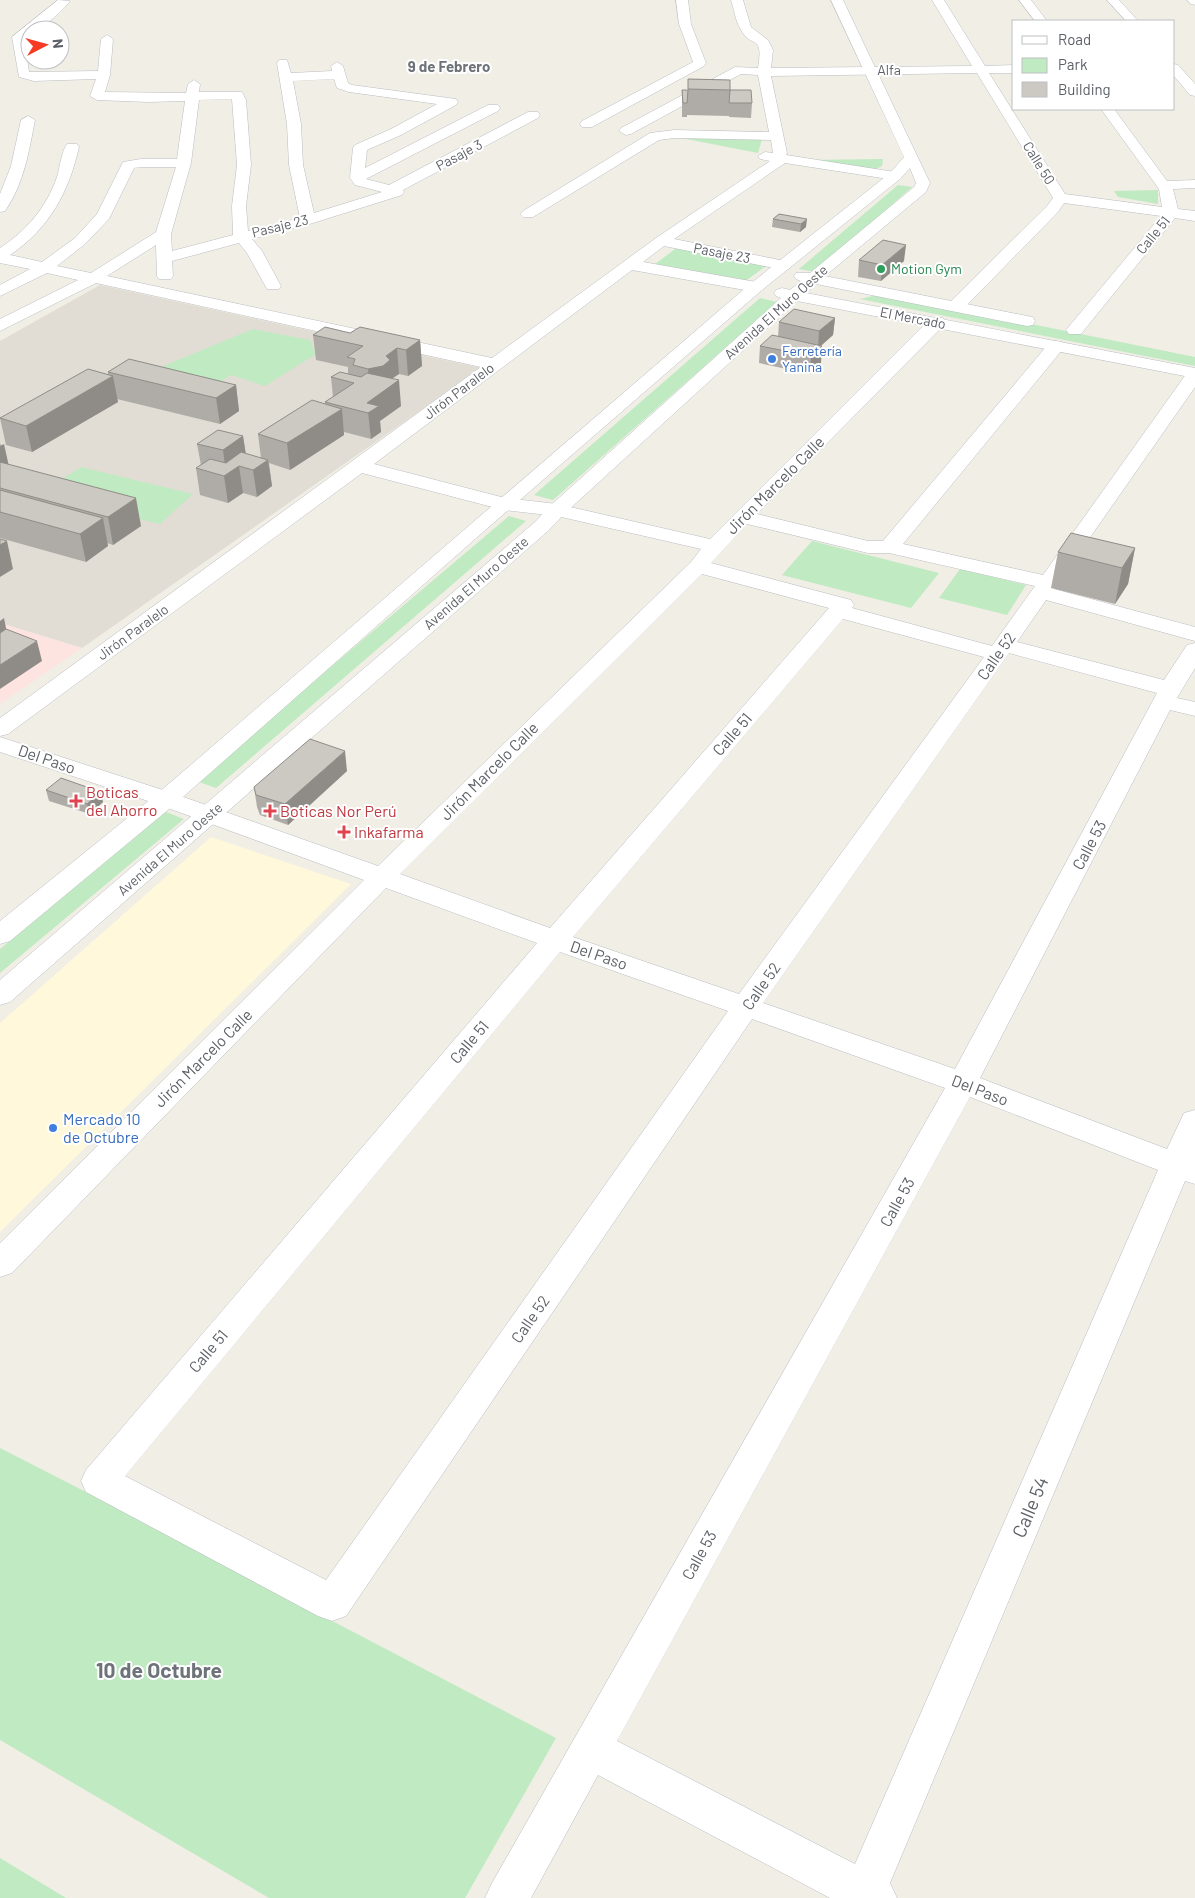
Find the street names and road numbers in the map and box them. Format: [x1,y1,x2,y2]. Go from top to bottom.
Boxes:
street label: Alfa [877,61,901,78]
street label: Pasaje 3 [433,135,485,174]
street label: Calle 50 [1020,138,1059,187]
street label: Pasaje 23 [250,210,310,241]
street label: Calle 51 [1132,212,1173,257]
street label: Pasaje 23 [692,239,752,266]
street label: Avenida El Muro Oeste [720,261,831,363]
street label: El Mercado [879,303,947,332]
street label: Jirón Paralelo [420,359,497,423]
street label: Jirón Marcelo Calle [722,432,828,538]
street label: Avenida El Muro Oeste [420,532,532,633]
street label: Jirón Paralelo [94,600,172,663]
street label: Calle 52 [972,628,1019,683]
street label: Calle 51 [708,708,755,759]
street label: Jirón Marcelo Calle [436,718,542,824]
street label: Del Paso [16,740,78,777]
street label: Avenida El Muro Oeste [114,798,226,899]
street label: Calle 53 [1068,817,1109,873]
street label: Del Paso [568,936,630,973]
street label: Calle 52 [737,958,784,1013]
street label: Jirón Marcelo Calle [150,1005,256,1111]
street label: Calle 51 [445,1016,492,1067]
street label: Del Paso [949,1070,1011,1109]
street label: Calle 53 [875,1174,918,1230]
street label: Calle 52 [506,1291,553,1346]
street label: Calle 51 [184,1325,231,1376]
street label: Calle 54 [1006,1473,1053,1541]
street label: Calle 53 [677,1527,720,1583]

